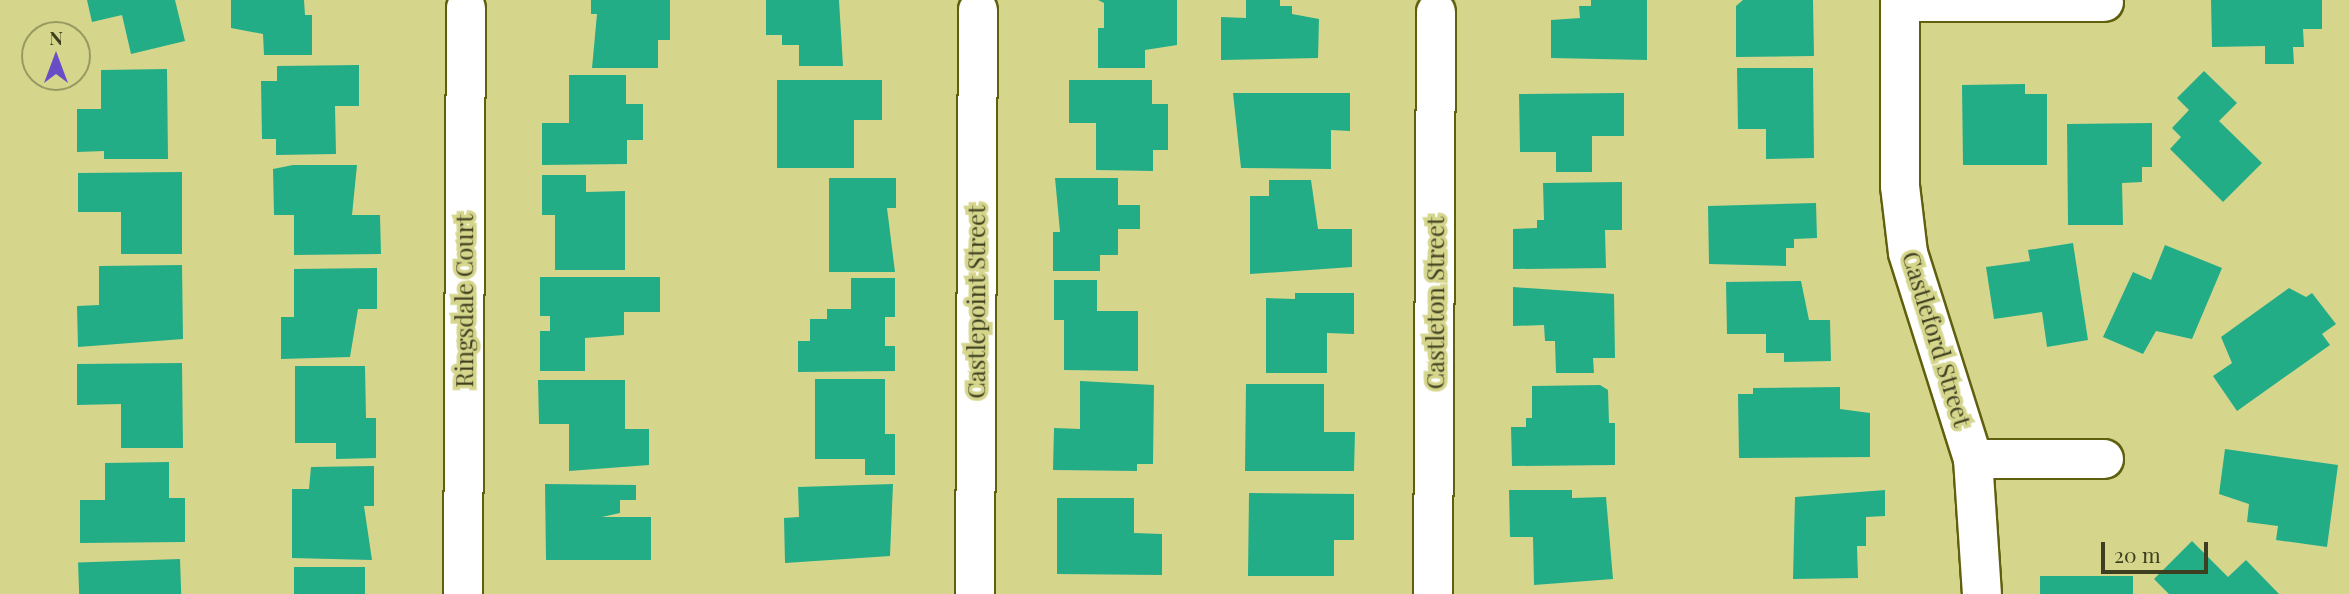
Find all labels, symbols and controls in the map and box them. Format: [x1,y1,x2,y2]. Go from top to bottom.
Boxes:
north arrow [21,21,91,91]
text: N [49,24,63,50]
street label: Castlepoint Street [962,205,990,399]
street label: Ringsdale Court [450,214,478,388]
street label: Castleton Street [1421,217,1449,389]
street label: Castleford Street [1897,248,1977,430]
scale bar [2104,528,2211,572]
text: 20 m [2114,540,2161,568]

